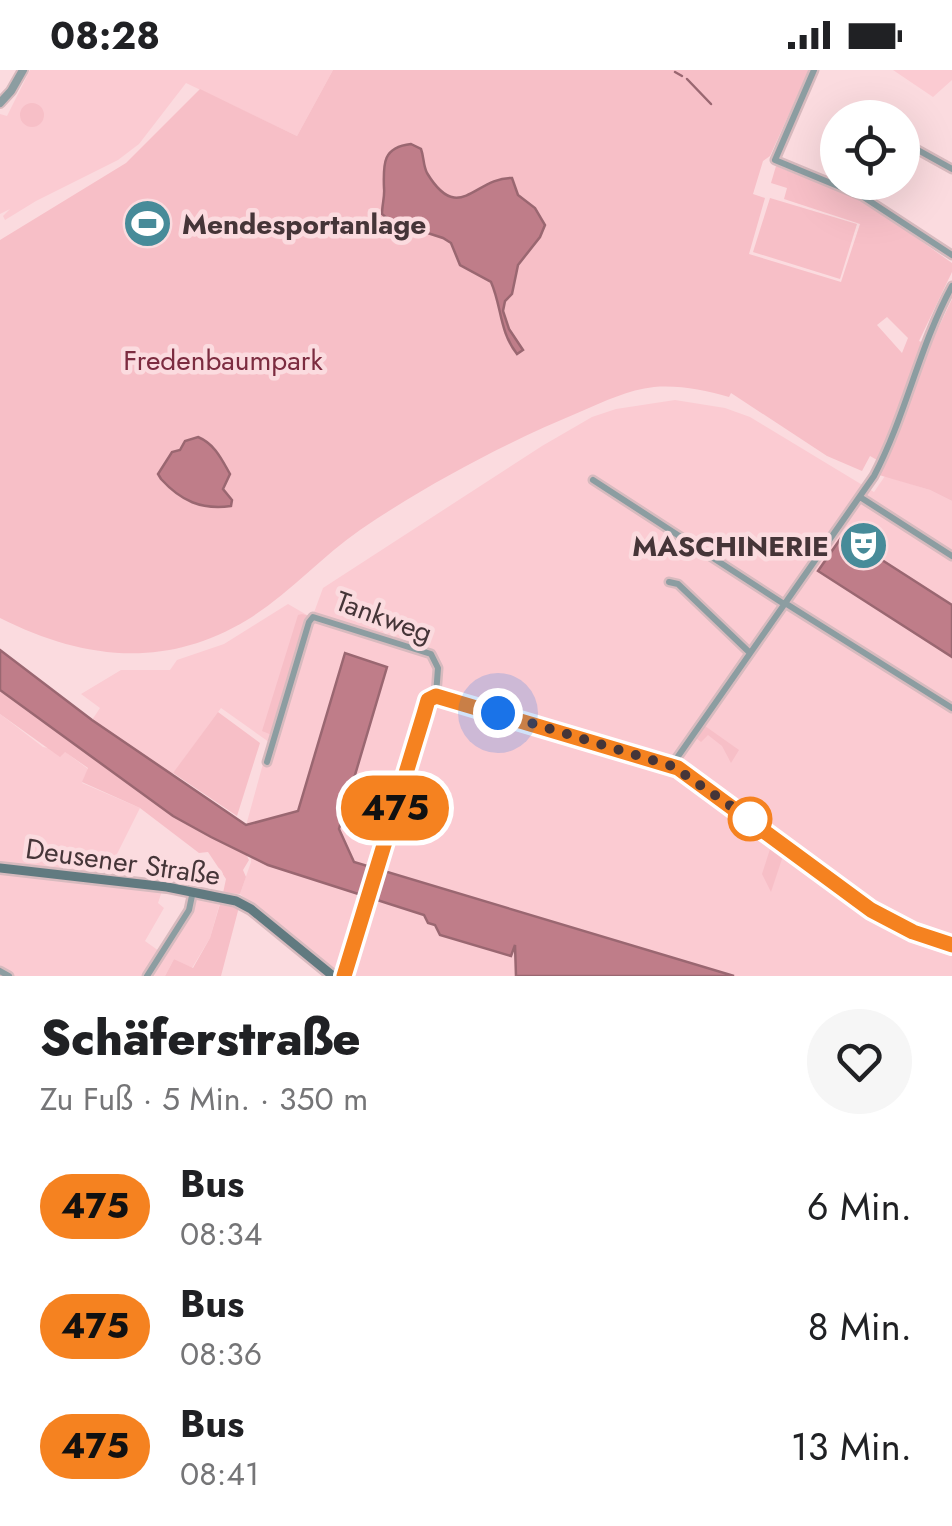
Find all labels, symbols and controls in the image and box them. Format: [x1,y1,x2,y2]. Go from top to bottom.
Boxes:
text: 08:28 [50,8,160,63]
map controls [820,100,920,200]
button: locate [820,100,920,200]
sports icon: Mendesportanlage [121,198,173,250]
place label: Mendesportanlage [182,204,426,245]
park label: Fredenbaumpark [123,340,323,381]
theatre icon: MASCHINERIE [838,520,890,572]
place label: MASCHINERIE [632,526,829,567]
street label: Tankweg [330,581,438,653]
your location [473,688,523,738]
line badge: 475 [338,776,452,840]
text: 475 [361,783,429,833]
unlabelled marker [729,798,771,840]
street label: Deusener Straße [23,828,223,896]
text: Schäferstraße [40,1004,361,1073]
button: heart [807,1009,912,1114]
text: Zu Fuß · 5 Min. · 350 m [40,1076,368,1122]
text: Bus [180,1156,244,1211]
text: 6 Min. [807,1179,912,1234]
text: 475 [61,1181,129,1231]
text: 08:34 [180,1211,262,1257]
text: Bus [180,1276,244,1331]
text: 8 Min. [808,1299,912,1354]
text: 475 [61,1301,129,1351]
text: 08:36 [180,1331,262,1377]
text: Bus [180,1396,244,1451]
text: 13 Min. [791,1419,912,1474]
text: 475 [61,1421,129,1471]
text: 08:41 [180,1451,259,1497]

